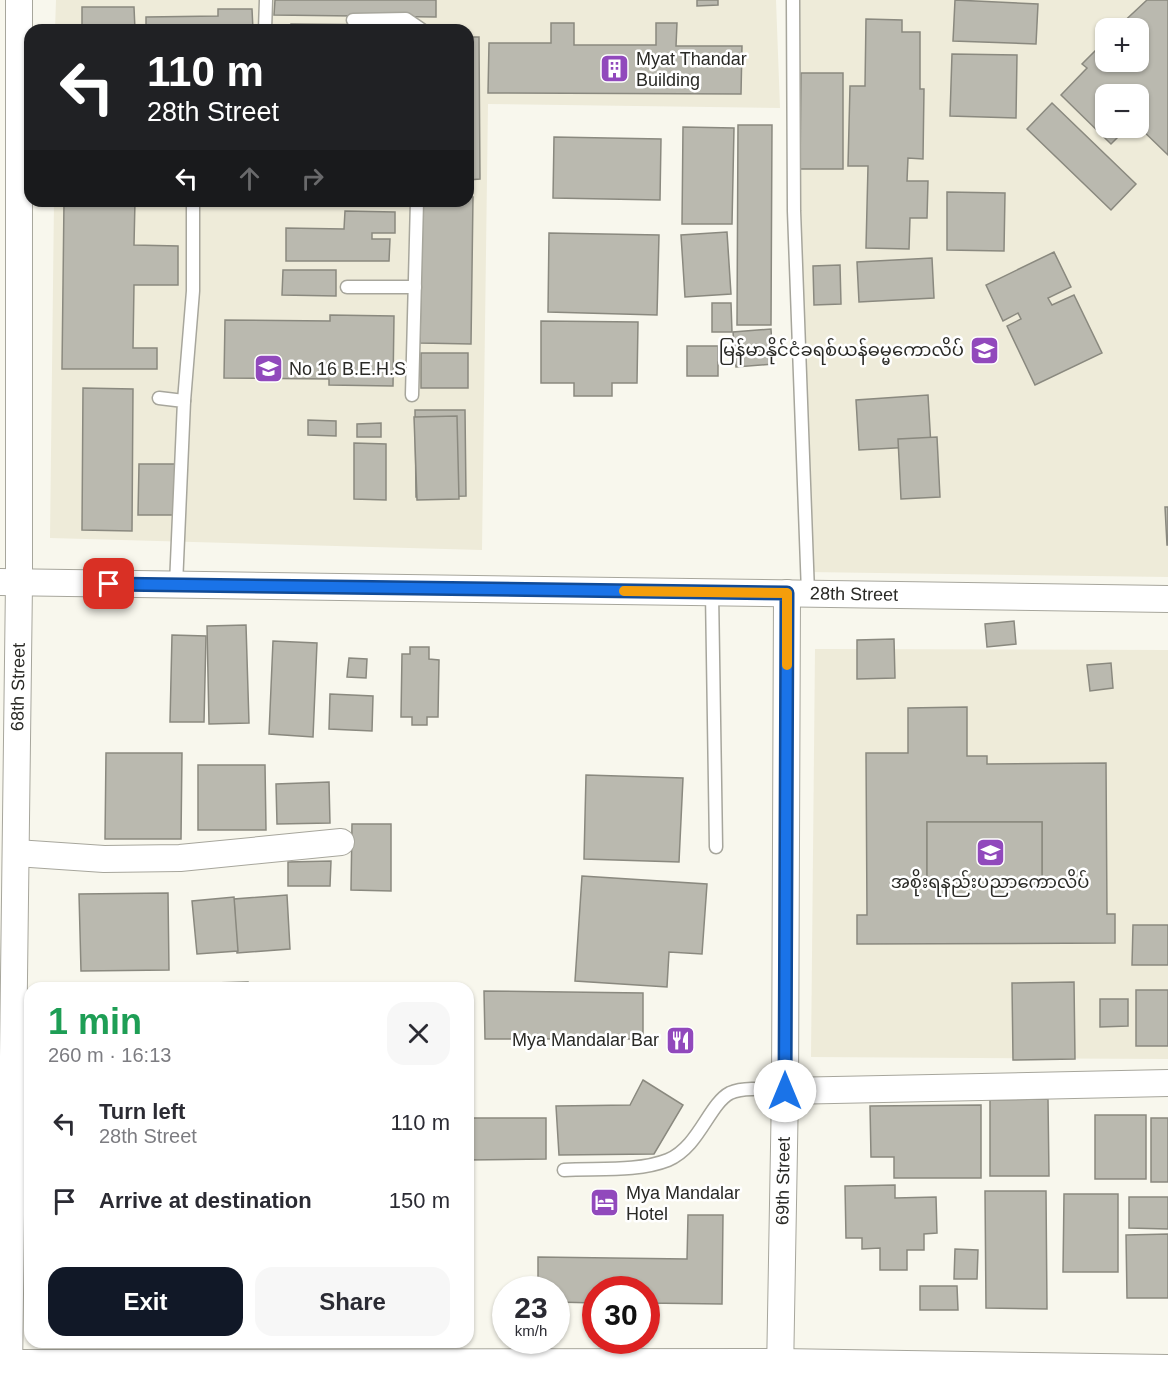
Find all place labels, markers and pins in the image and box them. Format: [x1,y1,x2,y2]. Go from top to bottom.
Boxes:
place label: Myat Thandar Building [636,49,747,90]
building icon: Myat Thandar Building [599,53,631,85]
school or university icon: မြန်မာနိုင်ငံခရစ်ယန်ဓမ္မကောလိပ် [969,334,1001,366]
place label: မြန်မာနိုင်ငံခရစ်ယန်ဓမ္မကောလိပ် [719,336,964,365]
school or university icon: No 16 B.E.H.S [252,353,284,385]
place label: No 16 B.E.H.S [289,359,406,379]
pin [83,558,134,609]
school or university icon: အစိုးရနည်းပညာကောလိပ် [974,837,1006,869]
place label: အစိုးရနည်းပညာကောလိပ် [891,868,1089,897]
restaurant icon: Mya Mandalar Bar [664,1024,696,1056]
place label: Mya Mandalar Bar [512,1030,659,1050]
place label: Mya Mandalar Hotel [626,1183,740,1224]
hotel icon: Mya Mandalar Hotel [589,1187,621,1219]

